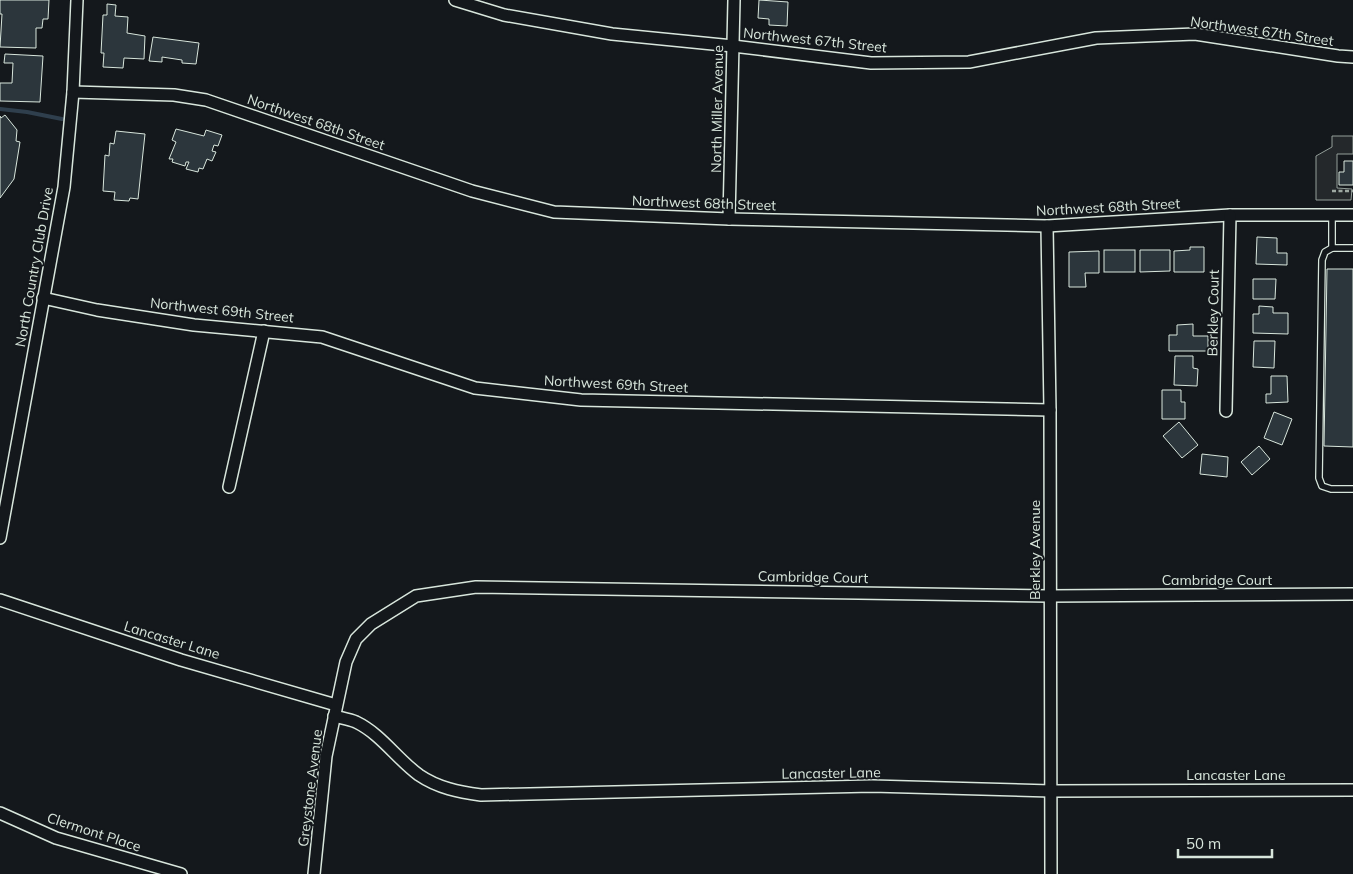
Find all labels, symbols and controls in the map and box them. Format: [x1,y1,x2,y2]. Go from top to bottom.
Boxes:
street label: Northwest 67th Street [1189,12,1335,50]
street label: Northwest 67th Street [742,24,888,57]
street label: North Miller Avenue [707,45,727,173]
street label: Northwest 68th Street [245,90,387,154]
street label: North Country Club Drive [11,185,57,349]
street label: Northwest 68th Street [632,191,777,215]
street label: Northwest 68th Street [1035,194,1181,220]
street label: Berkley Court [1203,269,1223,357]
street label: Northwest 69th Street [149,294,295,327]
street label: Northwest 69th Street [543,371,689,397]
street label: Berkley Avenue [1026,500,1044,600]
street label: Cambridge Court [758,567,868,587]
street label: Cambridge Court [1162,571,1272,589]
street label: Lancaster Lane [122,617,222,663]
street label: Greystone Avenue [294,728,326,848]
street label: Lancaster Lane [781,763,881,783]
street label: Lancaster Lane [1186,766,1286,784]
street label: Clermont Place [45,808,143,856]
scale bar [1178,826,1272,858]
text: 50 m [1186,834,1221,853]

